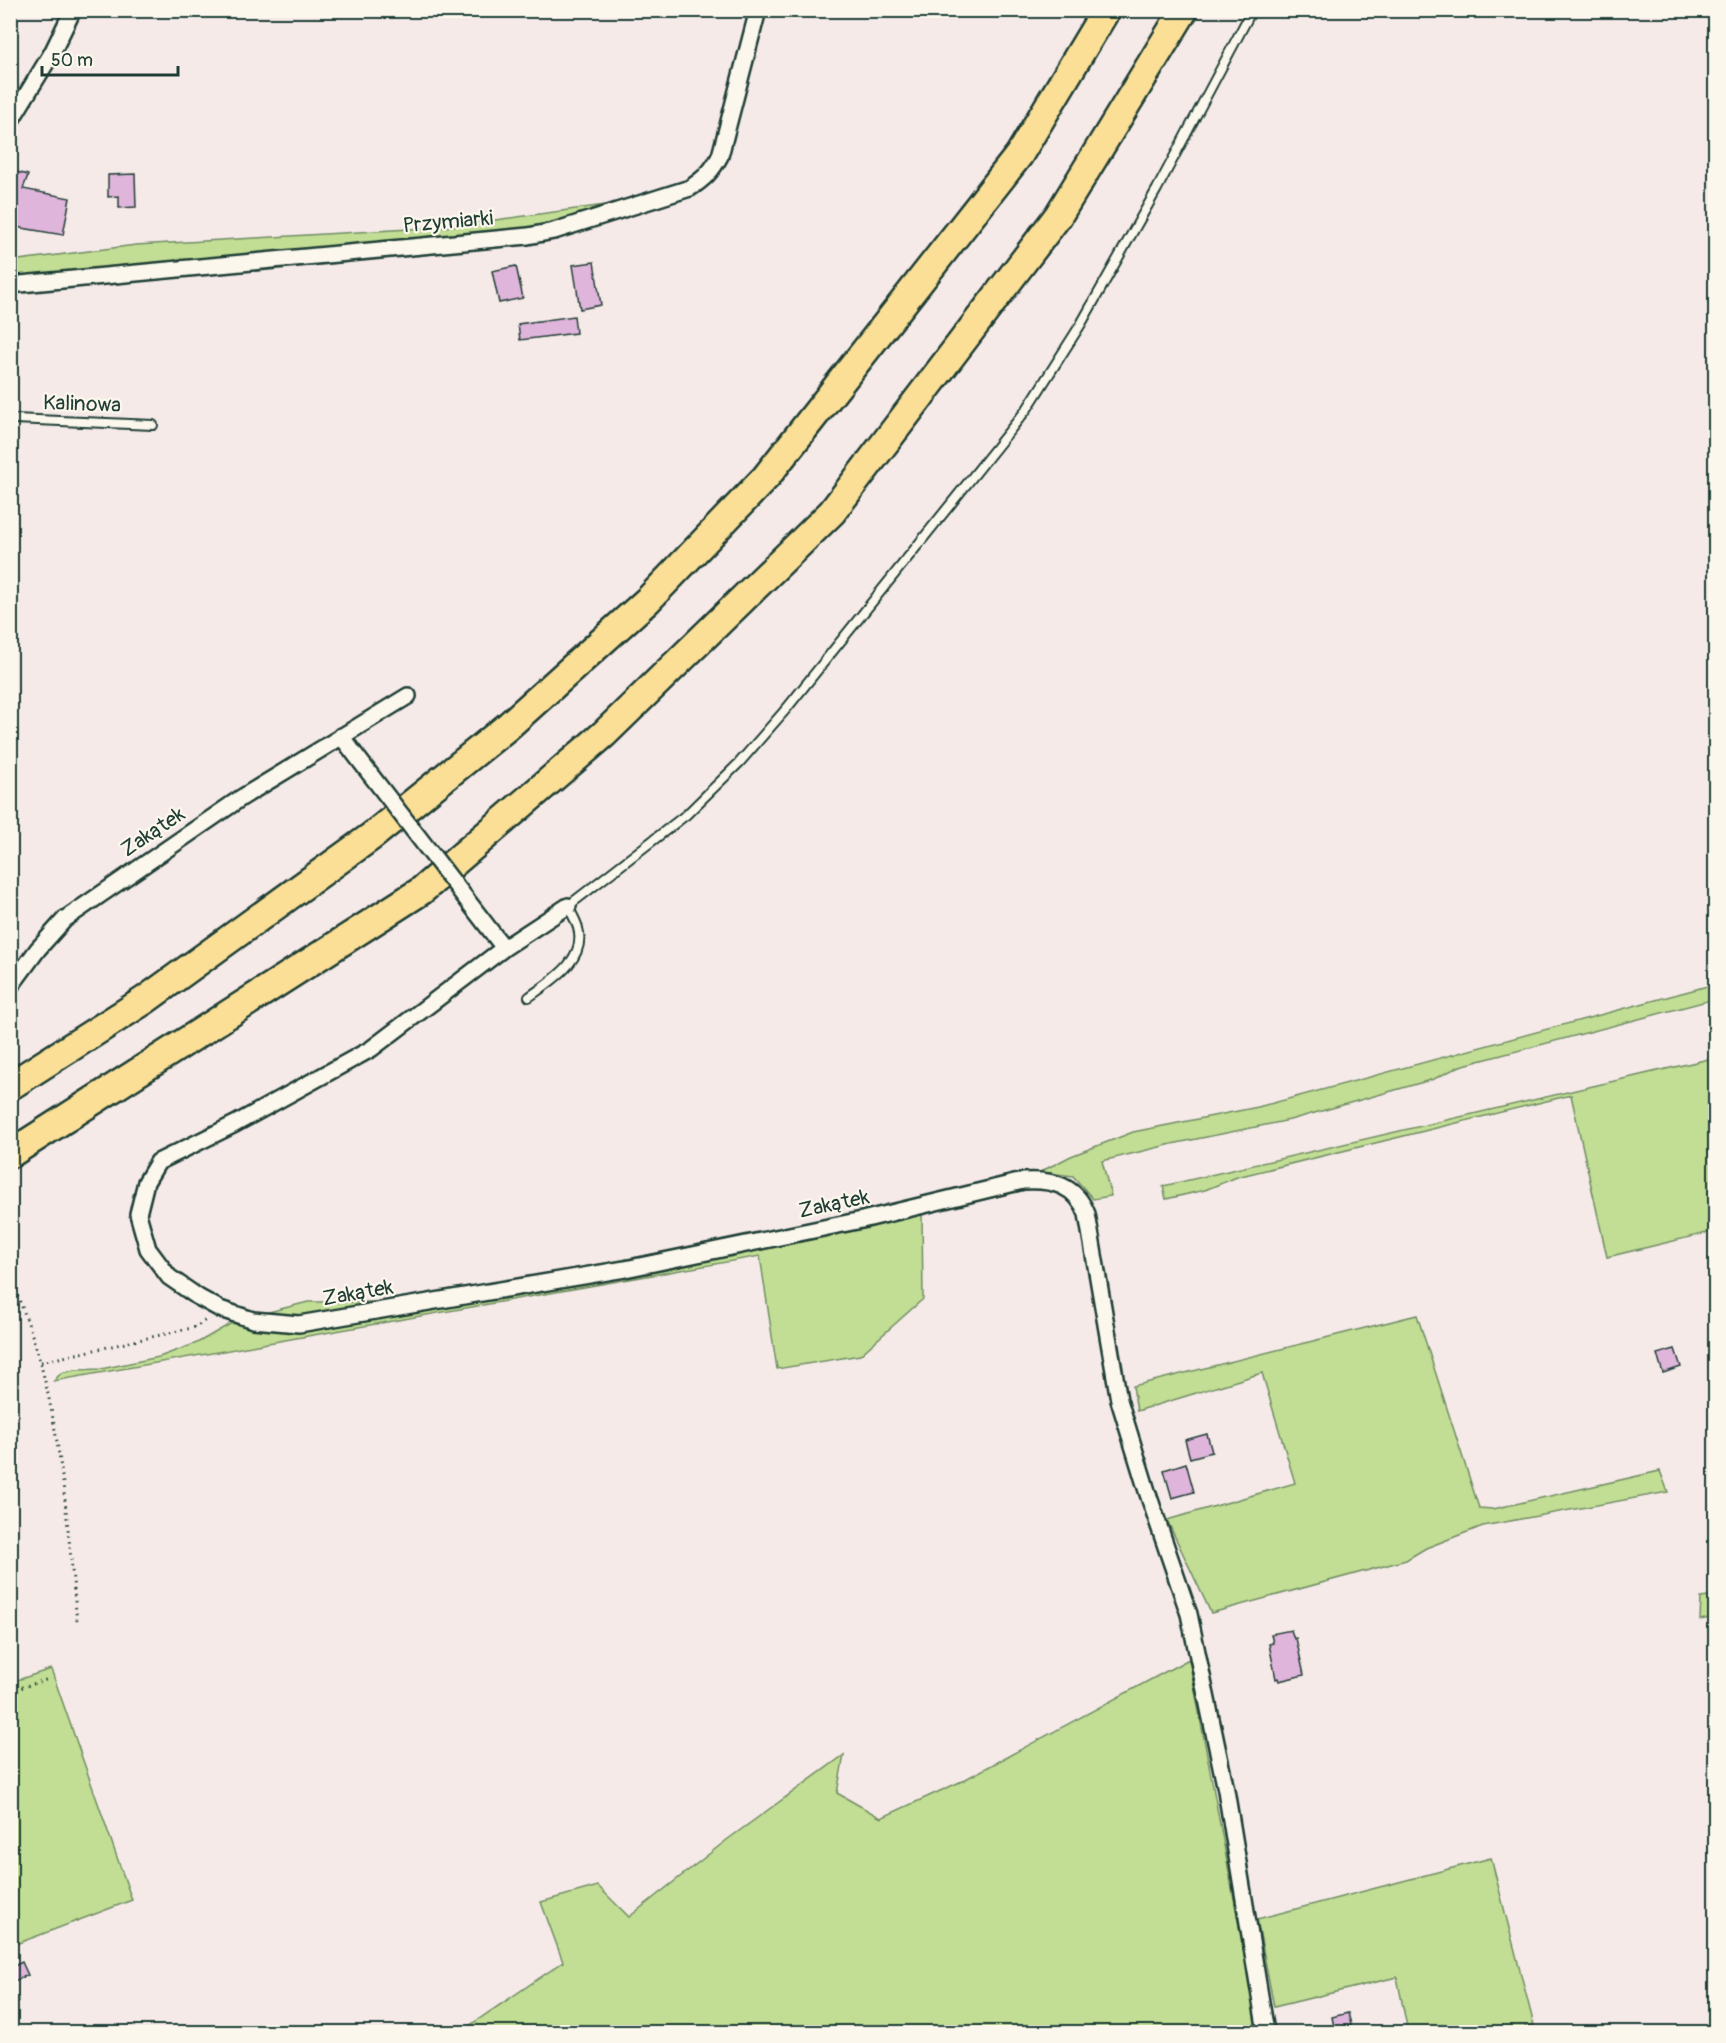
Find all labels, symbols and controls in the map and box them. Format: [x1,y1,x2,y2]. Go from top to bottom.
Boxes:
scale bar [42,39,178,77]
text: 50 m [51,49,93,72]
street label: Przymiarki [402,205,495,239]
street label: Kalinowa [42,389,122,419]
street label: Zakątek [116,801,190,863]
street label: Zakątek [796,1183,872,1225]
street label: Zakątek [321,1273,396,1312]

